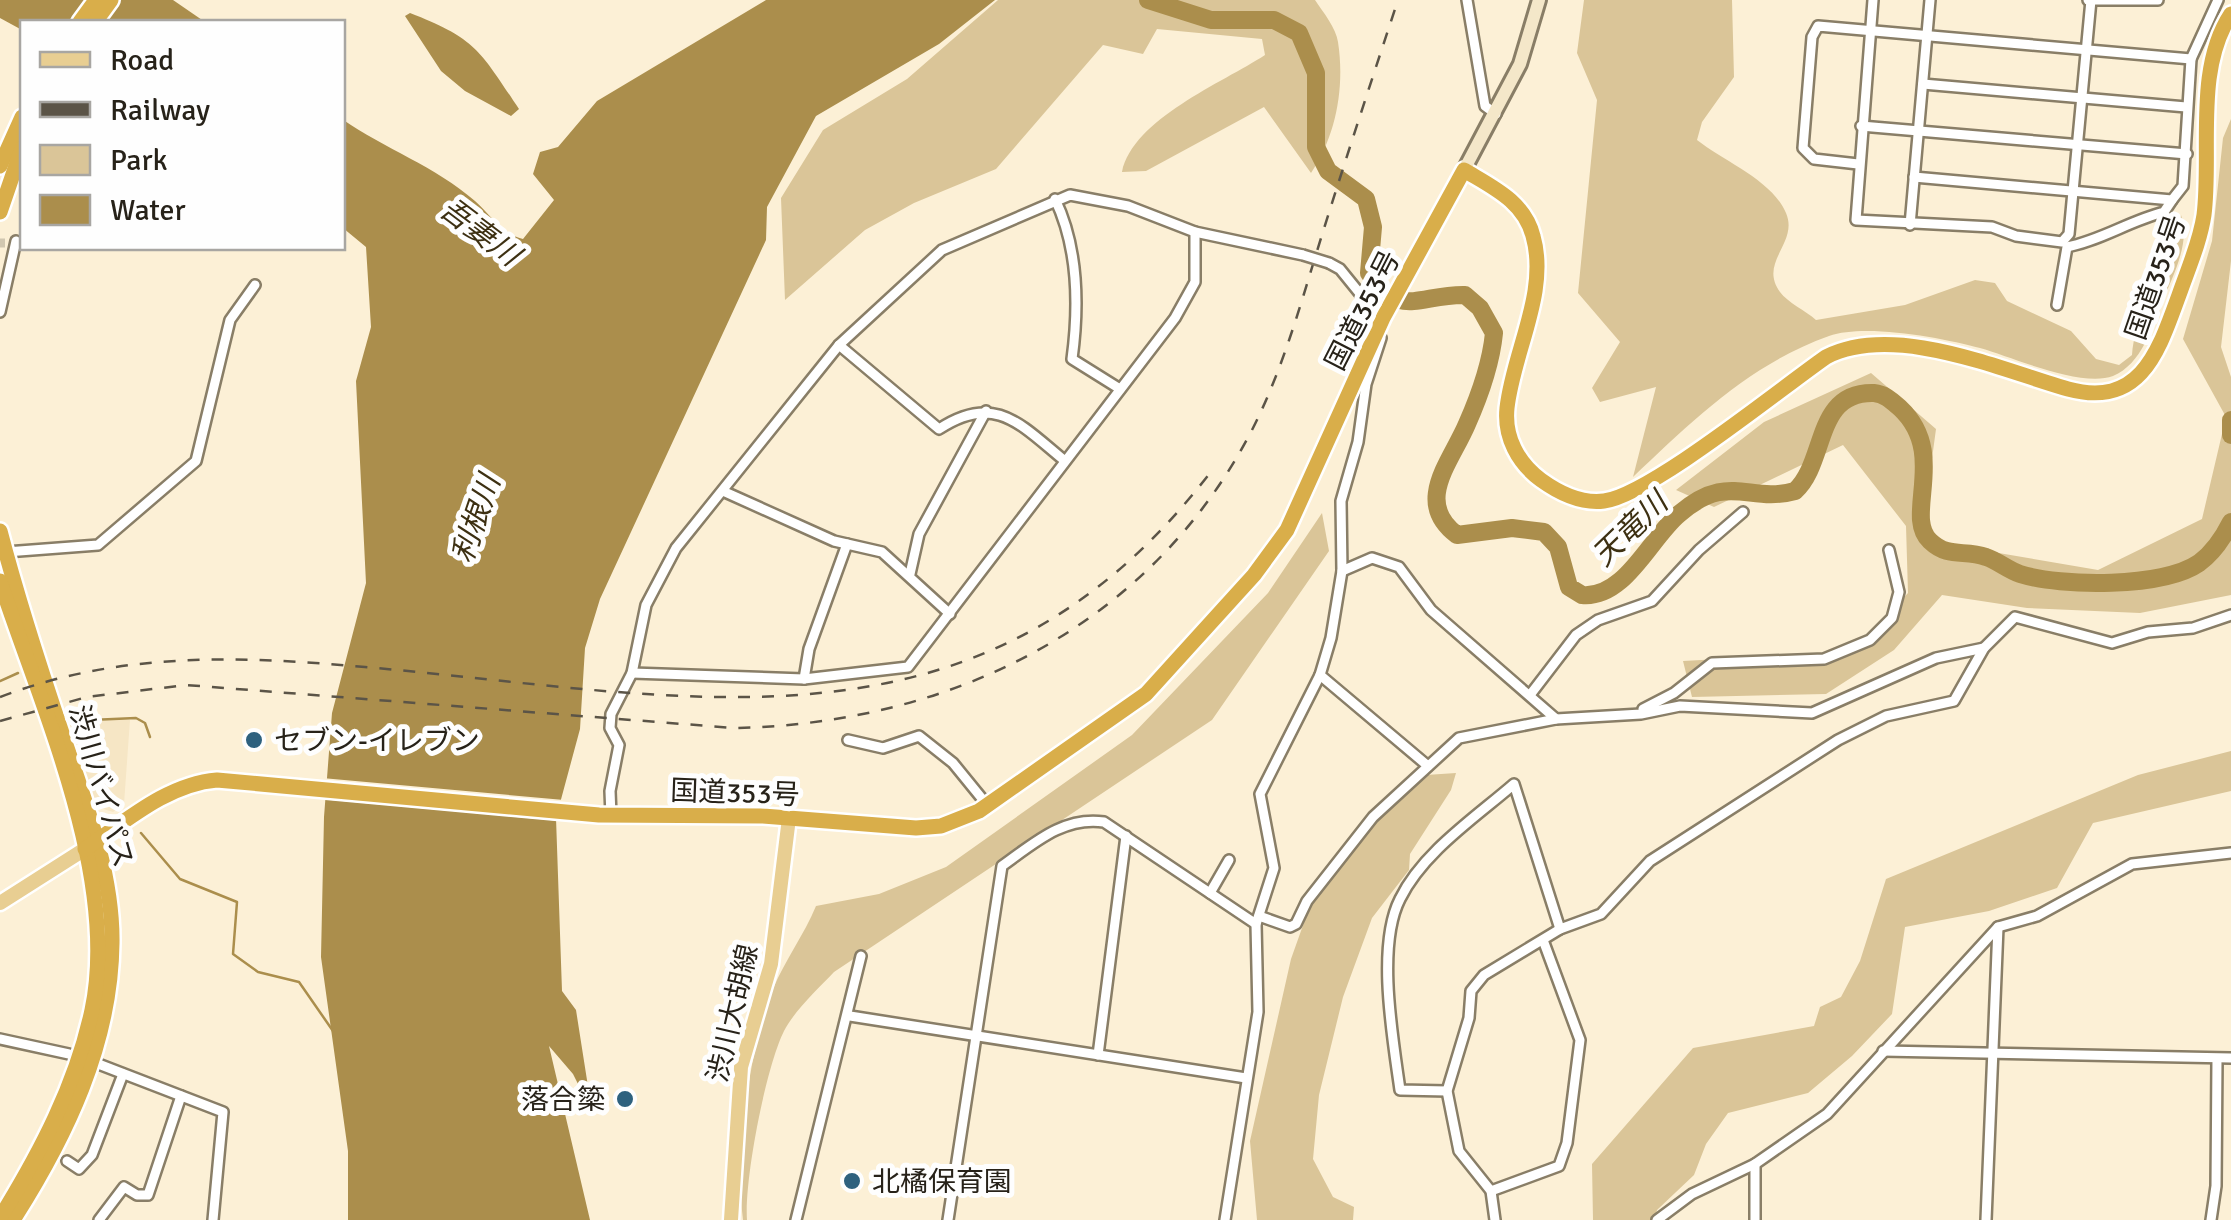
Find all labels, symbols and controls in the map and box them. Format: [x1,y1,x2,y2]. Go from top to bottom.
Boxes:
legend [20,20,345,250]
text: Road [110,42,174,79]
text: Railway [110,92,210,129]
text: Park [110,142,168,179]
water label: 吾妻川 [433,191,529,276]
text: Water [110,192,186,229]
street label: 国道353号 [2119,211,2193,344]
street label: 国道353号 [1318,245,1407,376]
water label: 利根川 [444,468,510,568]
water label: 天竜川 [1585,483,1678,574]
street label: 渋川バイパス [62,701,140,871]
place label: セブン-イレブン [274,724,480,758]
marker: セブン-イレブン [243,729,265,751]
street label: 国道353号 [670,774,800,812]
street label: 渋川大胡線 [701,941,765,1085]
place label: 落合簗 [521,1083,605,1117]
marker: 落合簗 [614,1088,636,1110]
place label: 北橘保育園 [872,1165,1012,1199]
marker: 北橘保育園 [841,1170,863,1192]

